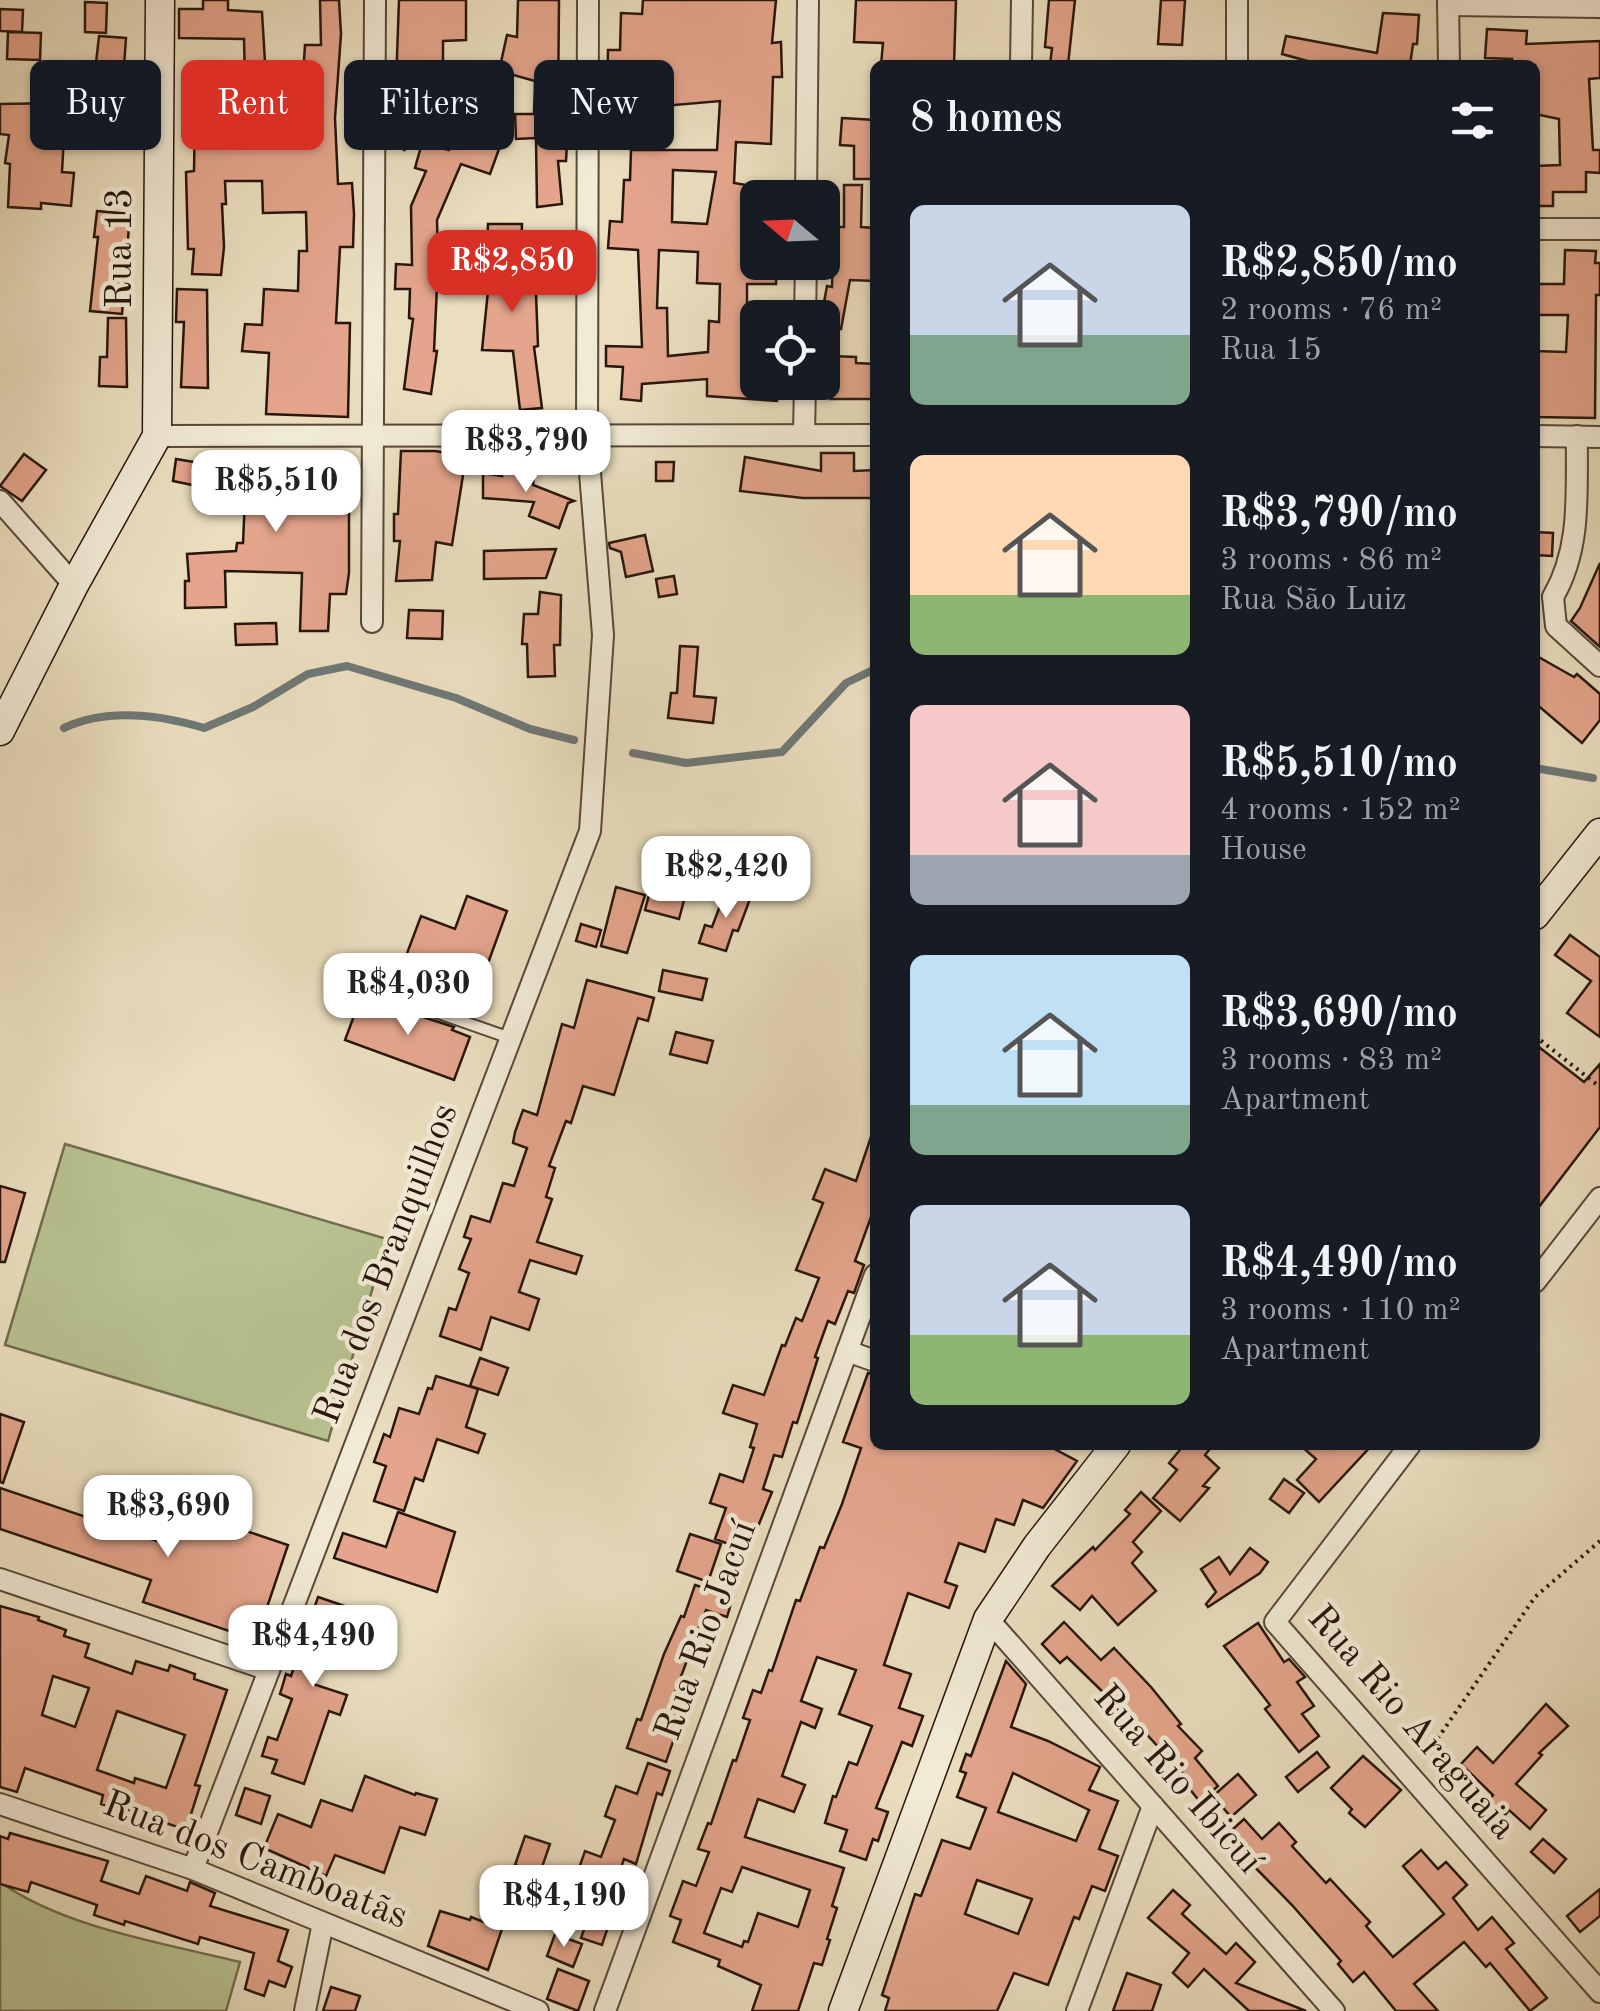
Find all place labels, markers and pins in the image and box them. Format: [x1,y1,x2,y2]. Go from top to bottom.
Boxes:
pin: R$2,850 [420,230,604,315]
pin: R$3,790 [434,410,618,495]
pin: R$5,510 [184,450,368,535]
pin: R$2,420 [634,836,818,921]
pin: R$4,030 [316,953,500,1038]
pin: R$3,690 [76,1475,260,1560]
pin: R$4,490 [221,1605,405,1690]
pin: R$4,190 [472,1865,656,1950]

